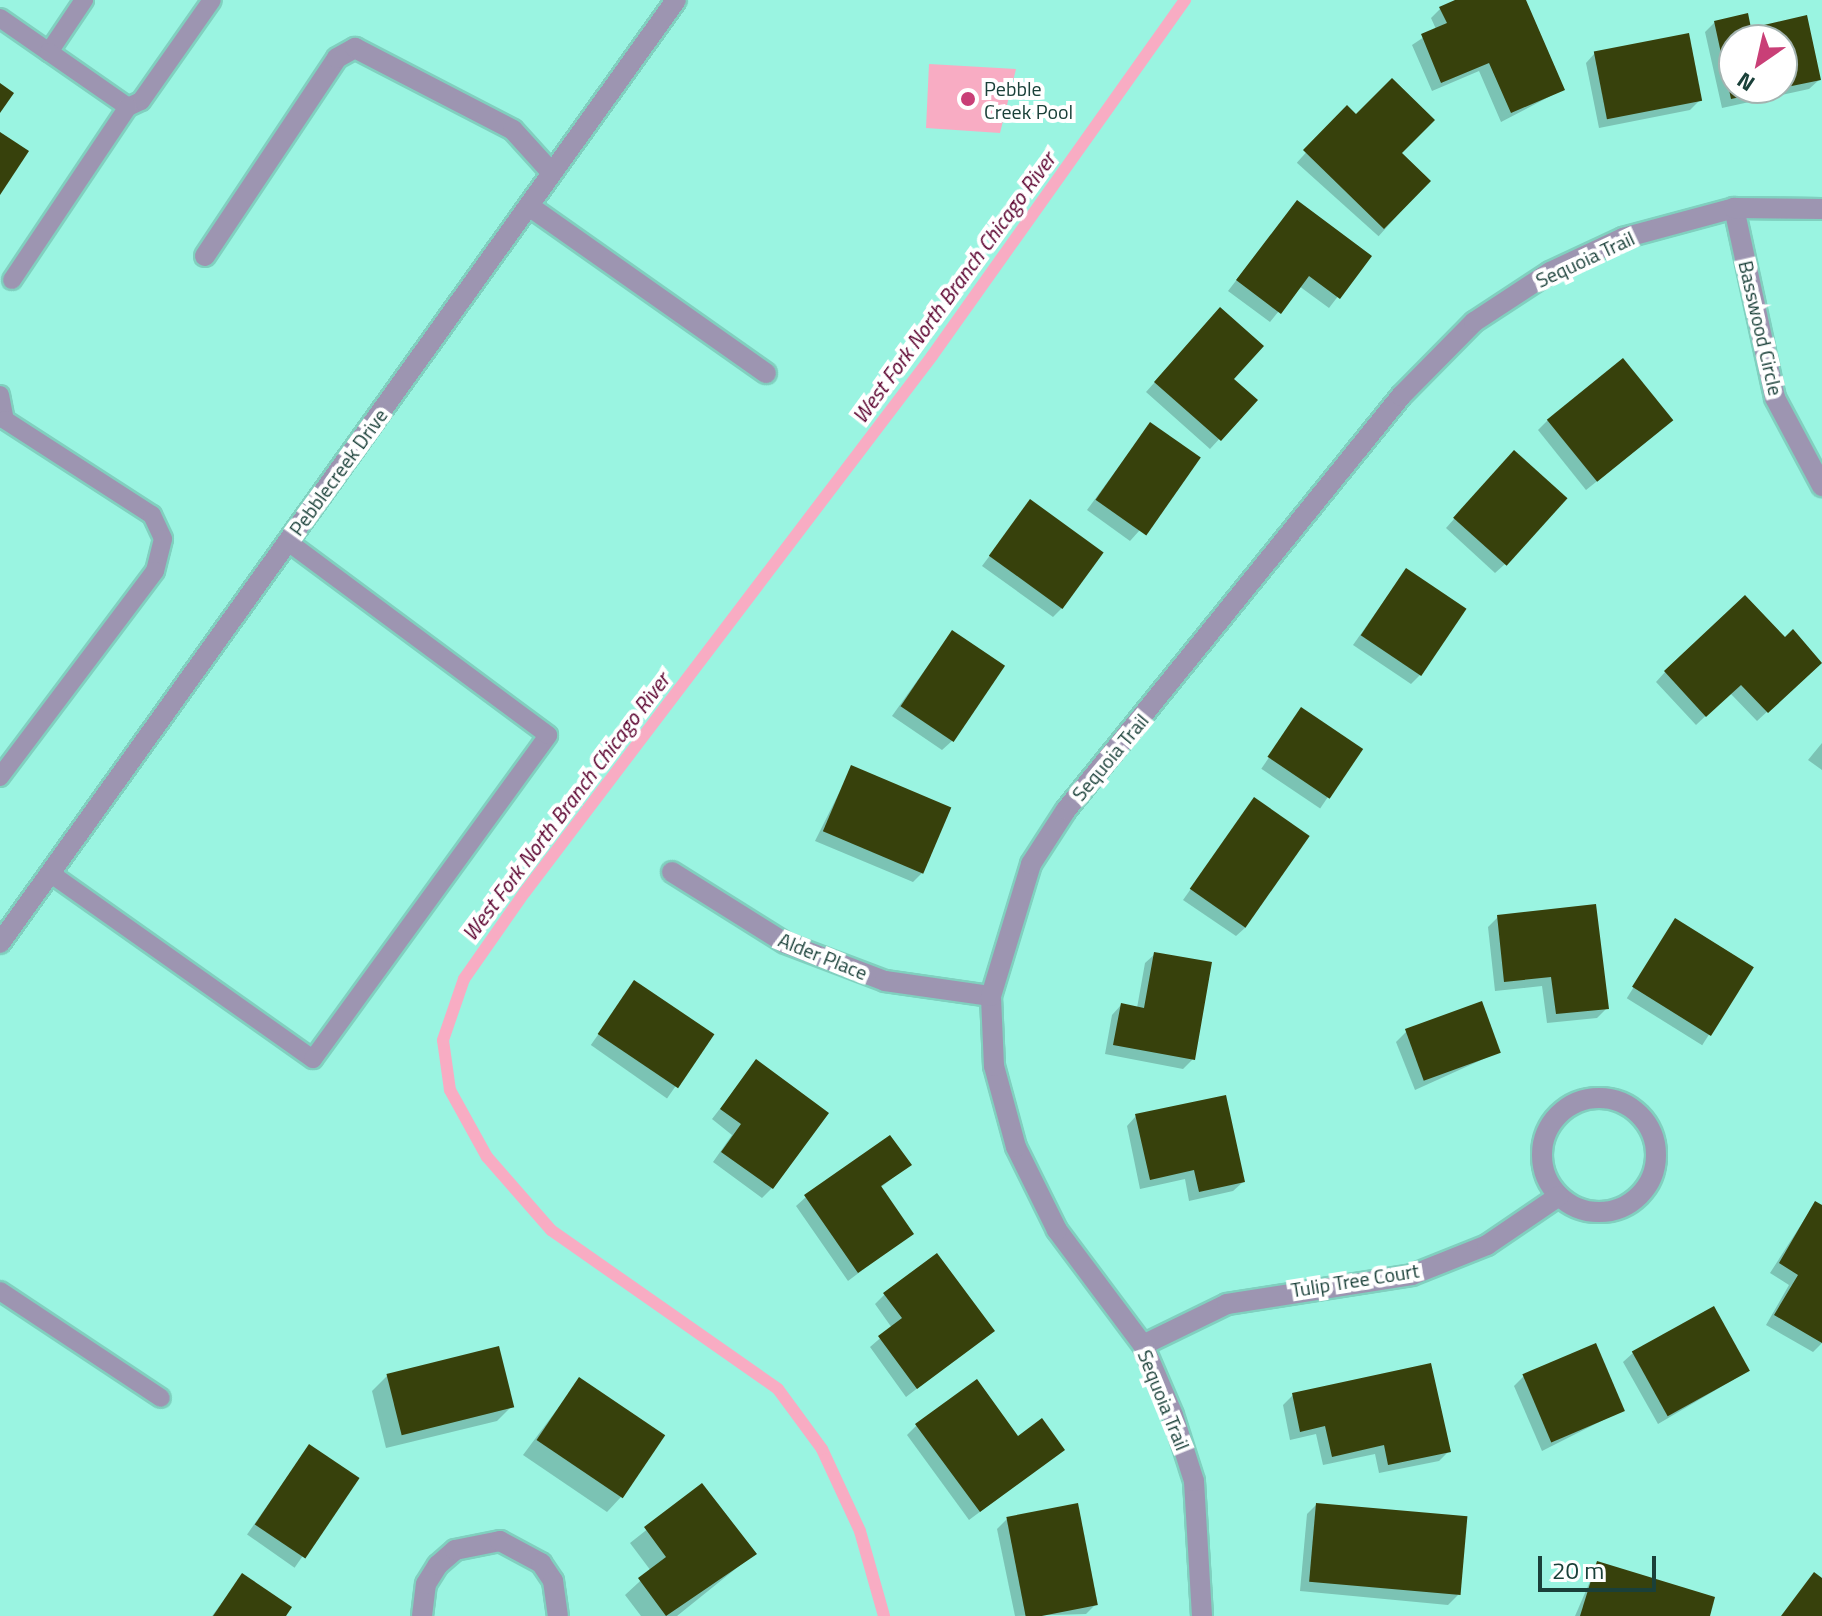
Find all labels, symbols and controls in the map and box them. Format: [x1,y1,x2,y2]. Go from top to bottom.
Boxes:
north arrow [1718,24,1798,104]
text: N [1730,64,1762,101]
place label: Pebble Creek Pool [984,76,1073,123]
marker: Pebble Creek Pool [959,90,977,108]
water label: West Fork North Branch Chicago River [847,147,1061,429]
street label: Sequoia Trail [1532,226,1638,292]
street label: Basswood Circle [1734,258,1788,398]
street label: Pebblecreek Drive [284,404,392,540]
water label: West Fork North Branch Chicago River [457,668,675,946]
street label: Sequoia Trail [1067,709,1153,805]
street label: Alder Place [775,927,871,985]
street label: Tulip Tree Court [1289,1258,1421,1302]
street label: Sequoia Trail [1133,1346,1195,1454]
scale bar [1542,1540,1660,1590]
text: 20 m [1552,1552,1604,1588]

